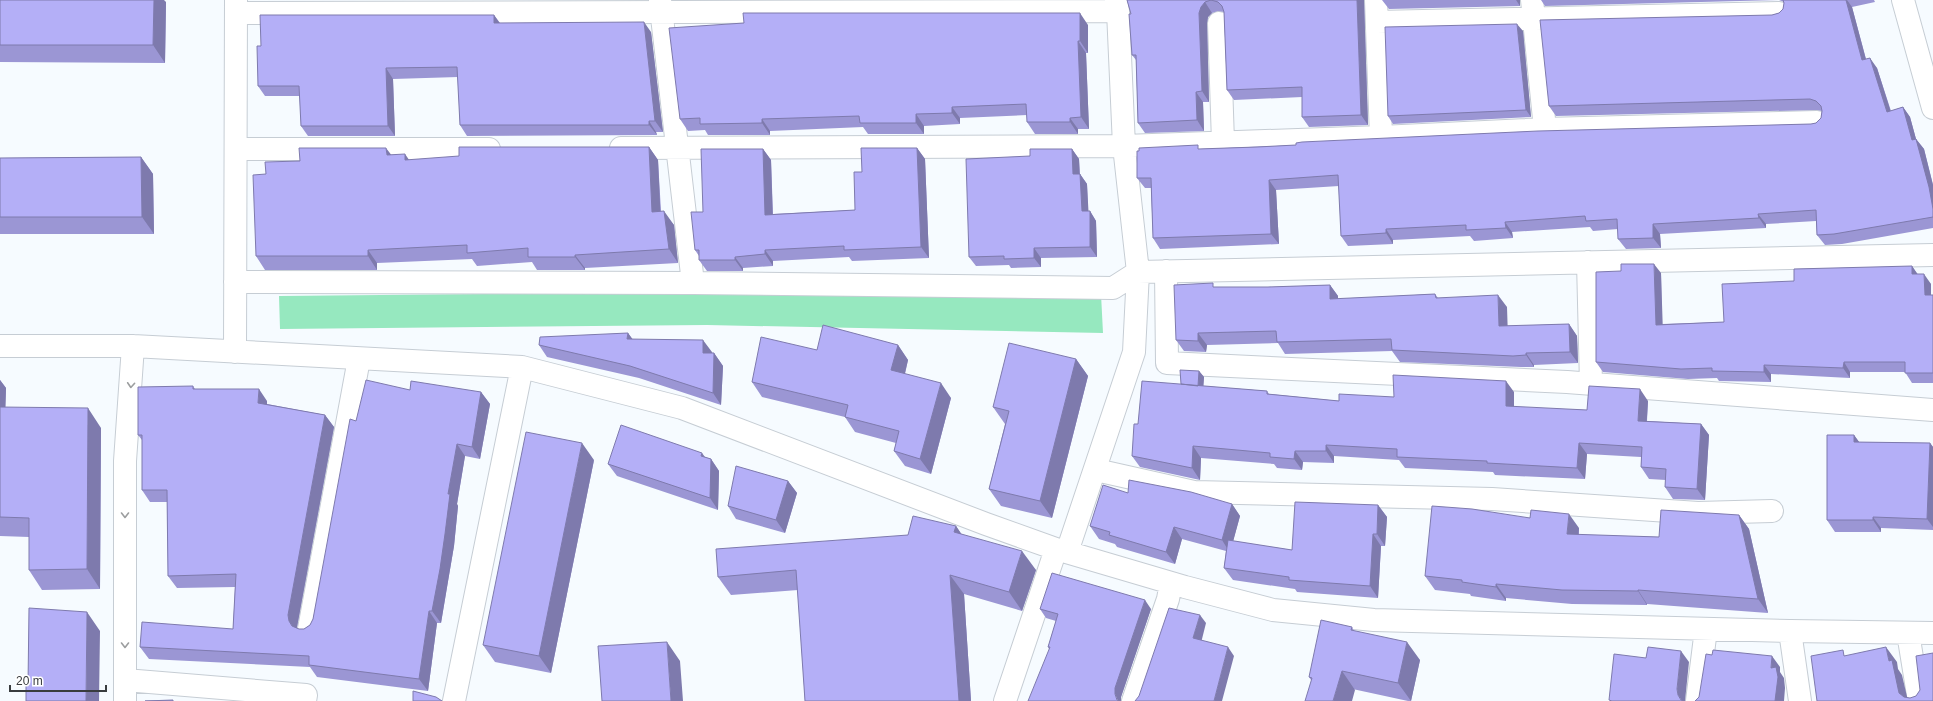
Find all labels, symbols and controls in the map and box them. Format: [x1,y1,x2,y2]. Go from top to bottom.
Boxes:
one-way arrow [126,382,135,388]
one-way arrow [121,512,129,518]
one-way arrow [121,642,129,648]
scale bar [10,667,106,693]
text: 20 m [16,674,43,688]

